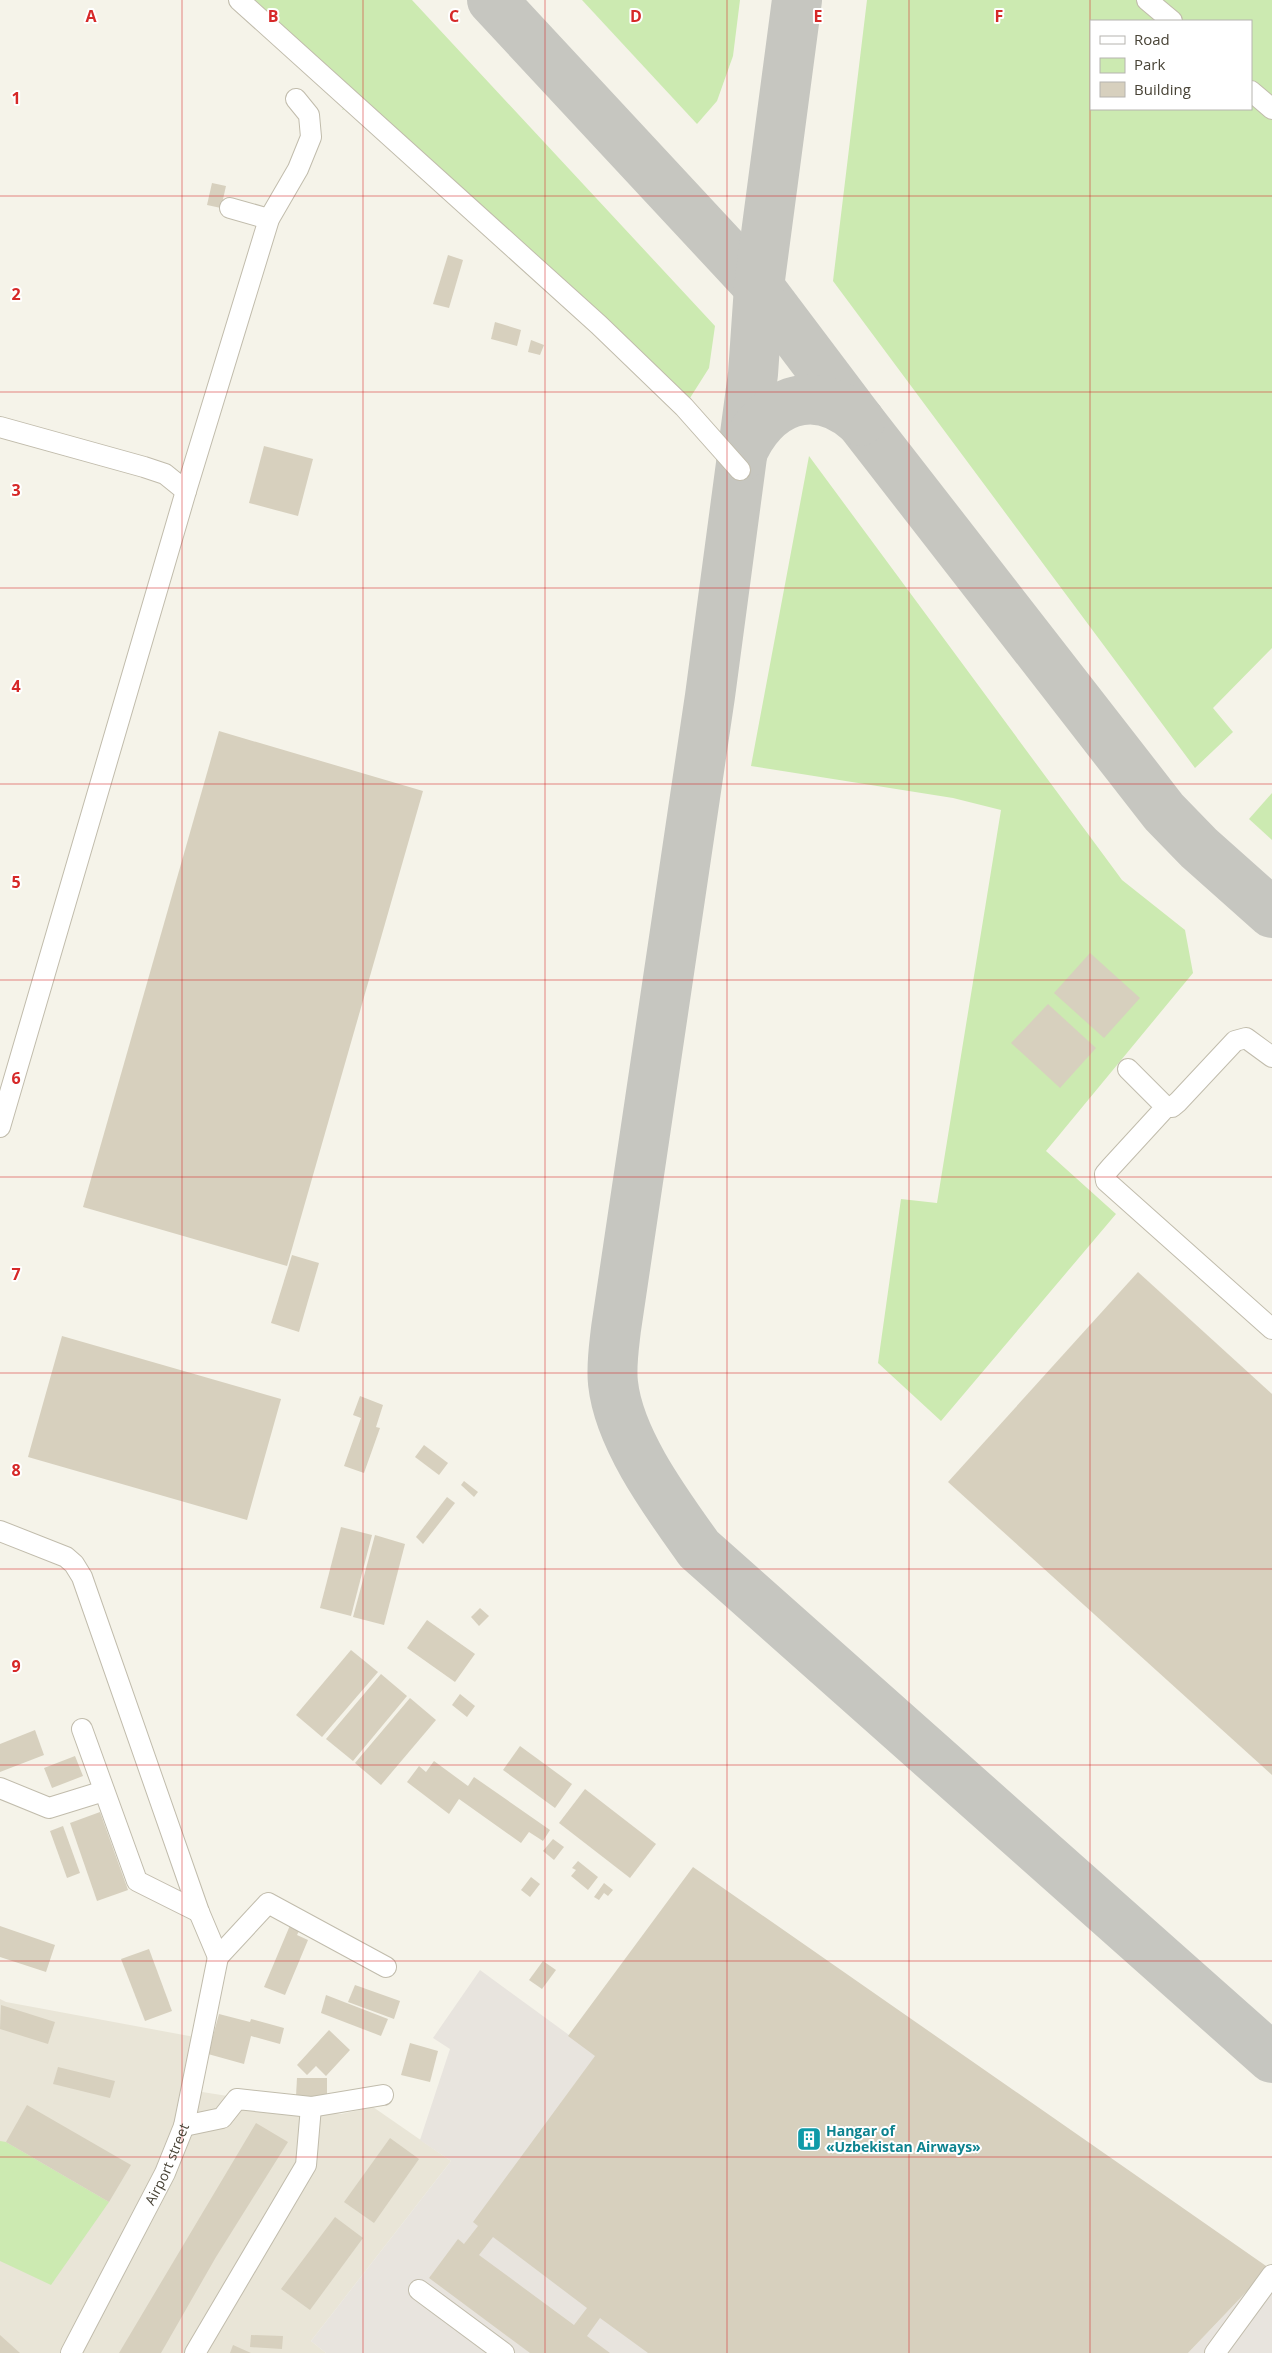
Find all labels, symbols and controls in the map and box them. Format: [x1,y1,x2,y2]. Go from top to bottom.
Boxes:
text: A [85,5,97,27]
text: B [268,5,278,27]
text: C [449,5,459,27]
text: D [630,5,642,27]
text: E [814,5,823,27]
text: F [995,5,1003,27]
legend [1090,20,1252,110]
text: Road [1134,29,1170,49]
text: Park [1134,54,1165,74]
text: Building [1134,79,1191,99]
text: 1 [11,87,21,109]
text: 2 [11,283,21,305]
text: 3 [11,479,21,501]
text: 4 [11,675,21,697]
text: 5 [11,871,21,893]
text: 6 [11,1067,21,1089]
text: 7 [11,1263,21,1285]
text: 8 [11,1459,21,1481]
text: 9 [11,1655,21,1677]
street label: Аirport street [140,2120,193,2208]
place label: Hangar of «Uzbekistan Airways» [826,2121,981,2156]
building icon: Hangar of «Uzbekistan Airways» [796,2126,822,2152]

